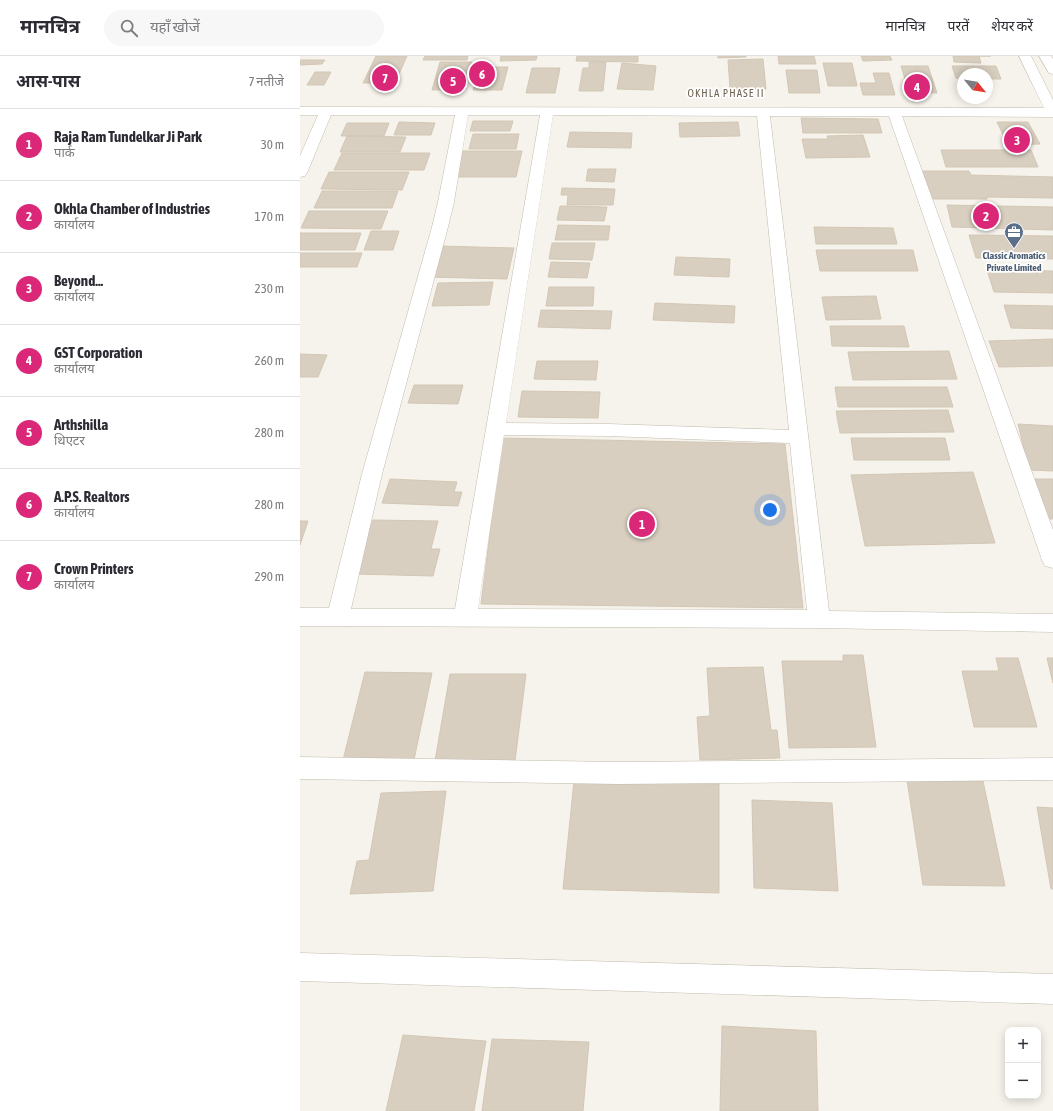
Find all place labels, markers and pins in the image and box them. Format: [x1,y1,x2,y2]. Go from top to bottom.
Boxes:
pin: 6 [469,59,495,89]
pin: 7 [372,63,398,93]
pin: 5 [440,66,466,96]
pin: 4 [904,72,930,102]
pin: 3 [1004,125,1030,155]
pin: 2 [973,201,999,231]
office icon: Classic Aromatics Private Limited [1003,221,1025,249]
place label: Classic Aromatics Private Limited [982,250,1046,273]
pin: 1 [629,509,655,539]

